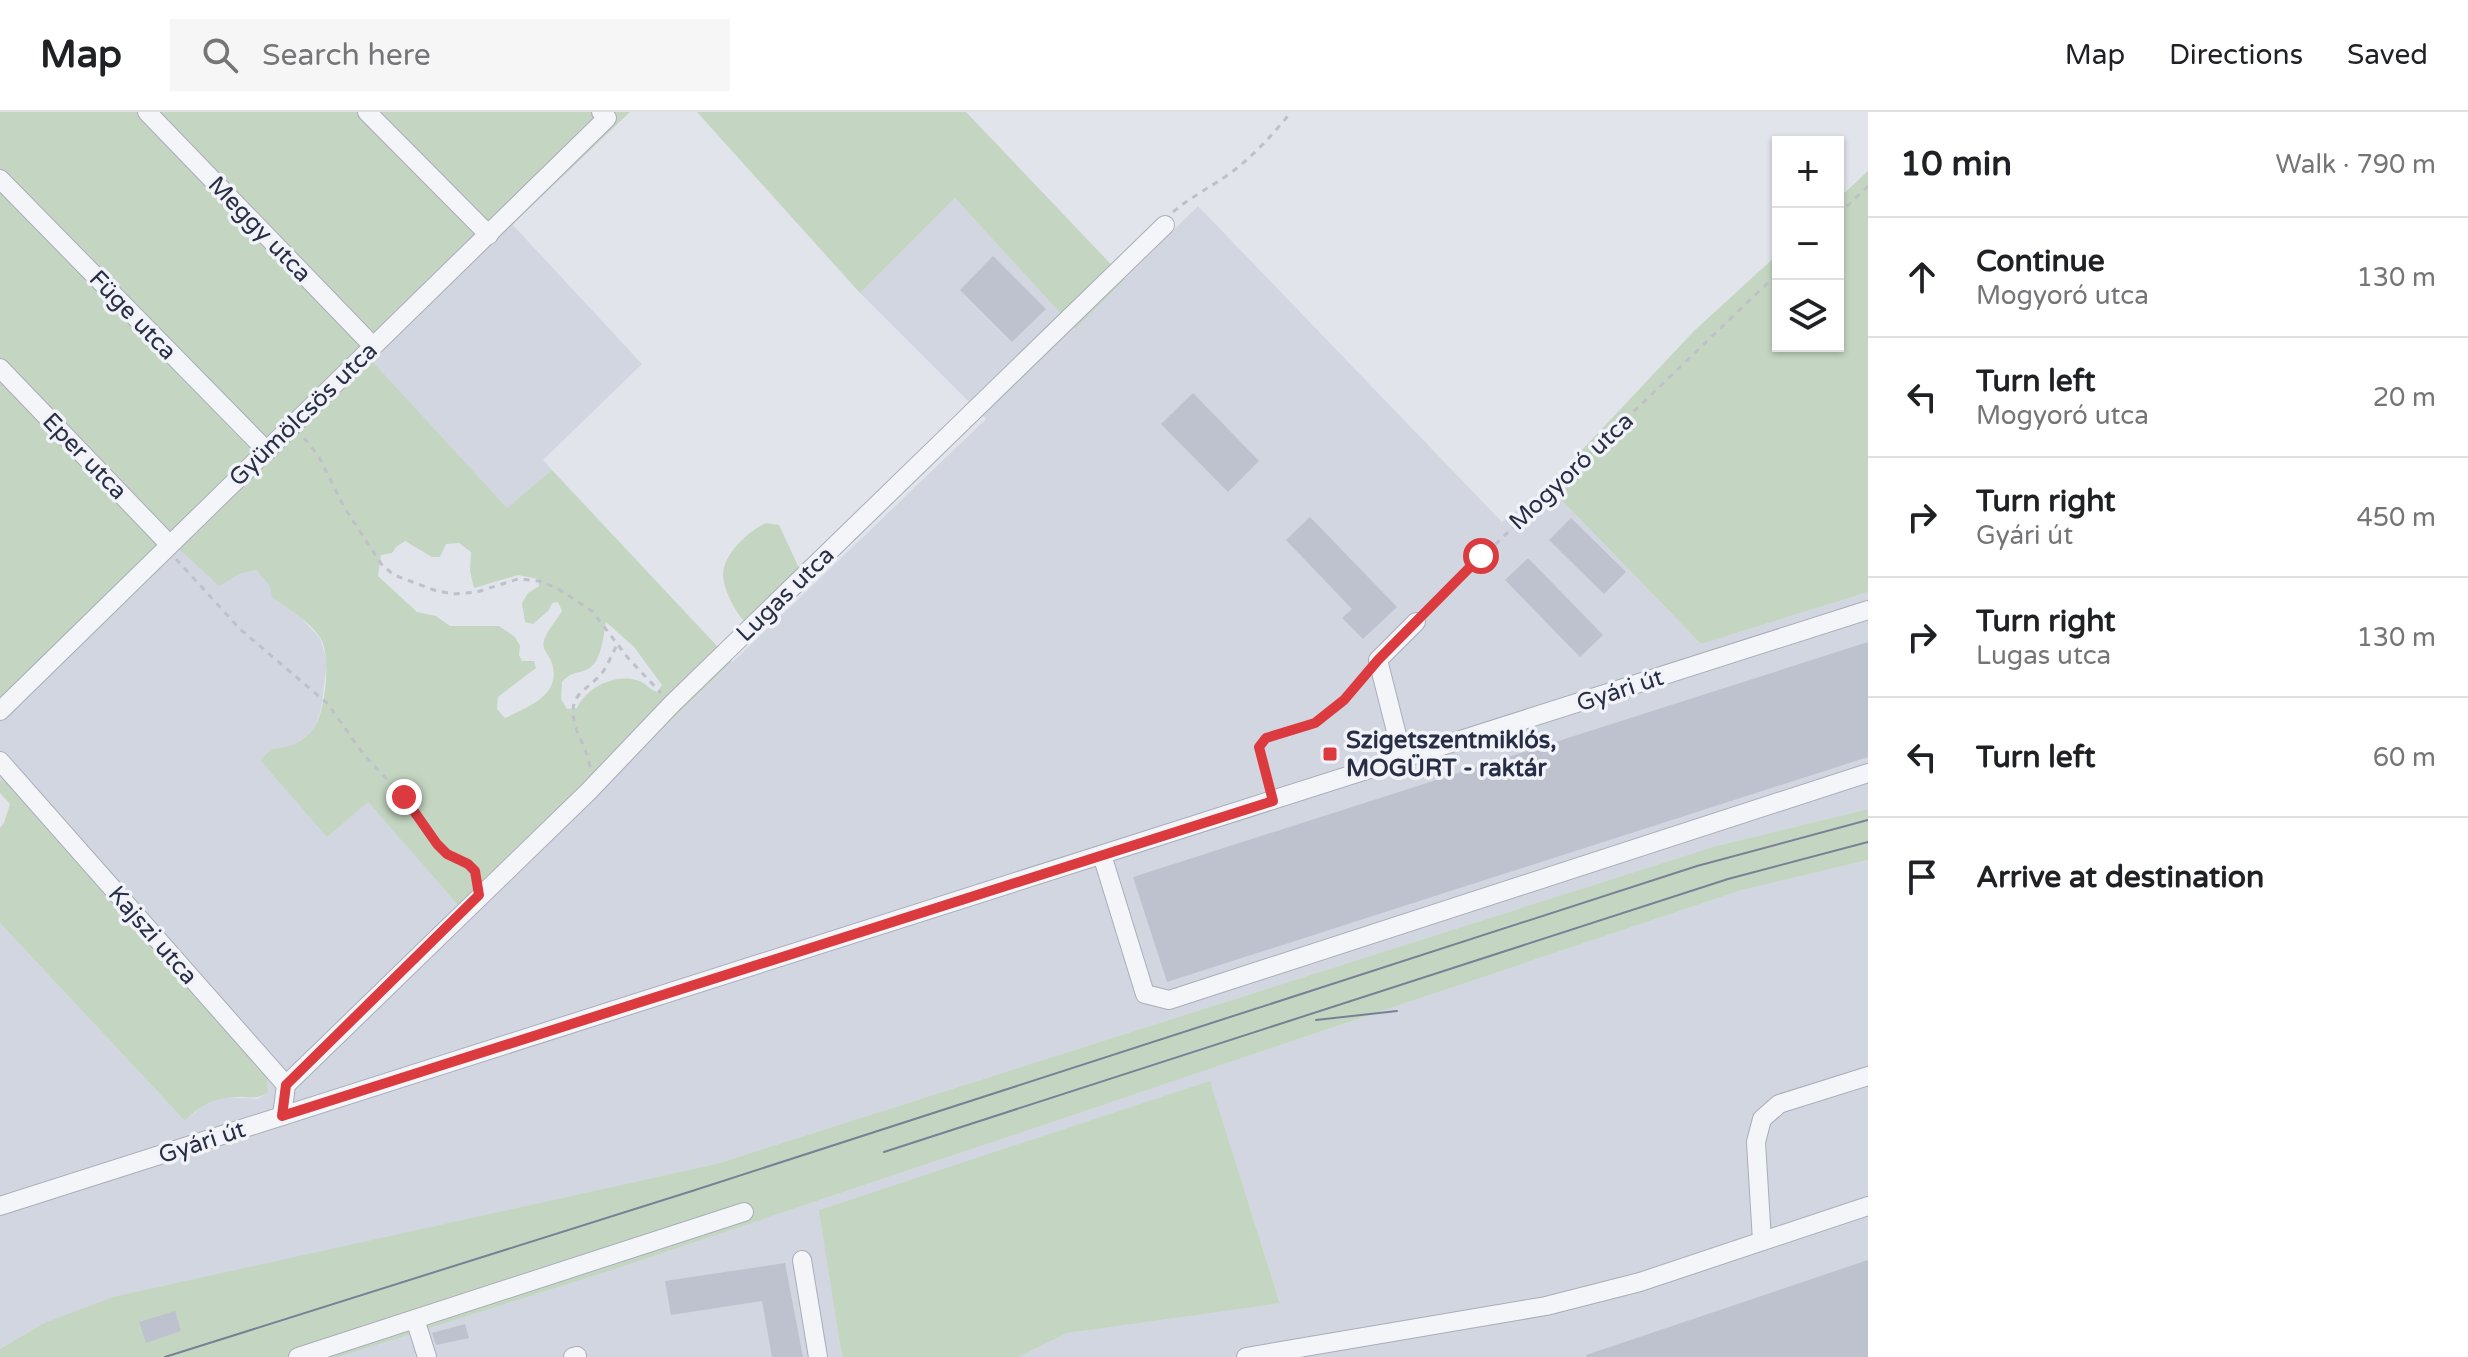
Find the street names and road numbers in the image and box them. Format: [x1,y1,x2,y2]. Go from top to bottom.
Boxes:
street label: Meggy utca [202,170,317,288]
street label: Füge utca [83,265,182,366]
street label: Gyümölcsös utca [223,336,383,492]
street label: Mogyoró utca [1503,406,1640,536]
street label: Eper utca [36,407,133,506]
street label: Lugas utca [730,541,840,648]
street label: Gyári út [1573,663,1667,718]
street label: Kajszi utca [102,880,203,991]
street label: Gyári út [155,1115,249,1170]

